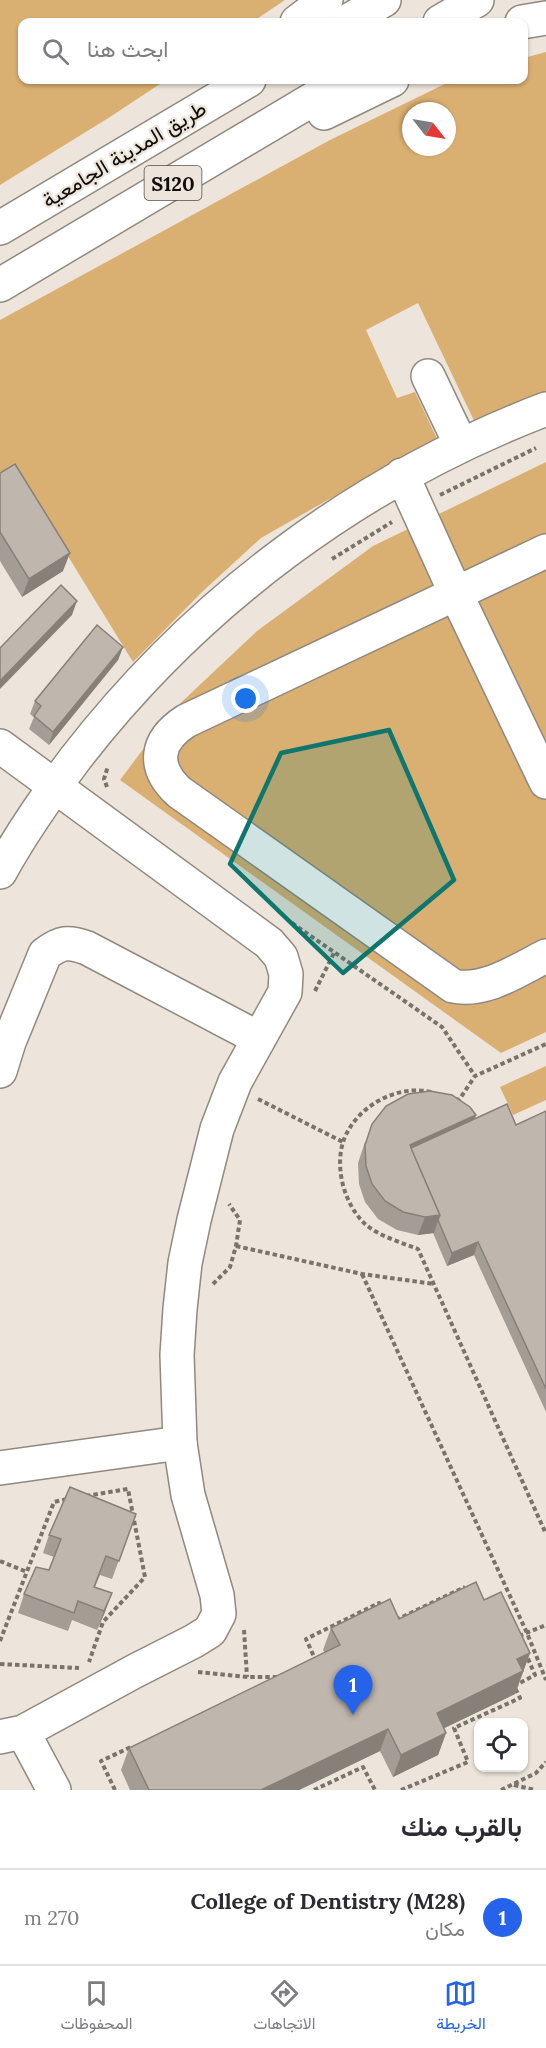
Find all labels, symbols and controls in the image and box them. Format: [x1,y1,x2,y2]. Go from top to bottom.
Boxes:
search box [18,18,528,84]
icon: search [39,35,72,68]
text: ابحث هنا [87,35,168,63]
street label: طريق المدينة الجامعية [37,94,211,214]
north arrow [402,102,456,156]
road number: S120 [144,166,201,200]
your location [231,684,260,713]
pin: 1 [334,1666,372,1715]
map controls [474,1718,528,1772]
button: locate [474,1718,528,1772]
text: بالقرب منك [401,1810,522,1843]
text: College of Dentistry (M28) [190,1887,465,1915]
text: 270 m [24,1905,80,1930]
text: 1 [498,1905,507,1930]
text: مكان [425,1916,465,1941]
tab: المحفوظات [60,1977,133,2038]
tab: الاتجاهات [253,1977,315,2038]
tab: الخريطة [436,1977,486,2038]

